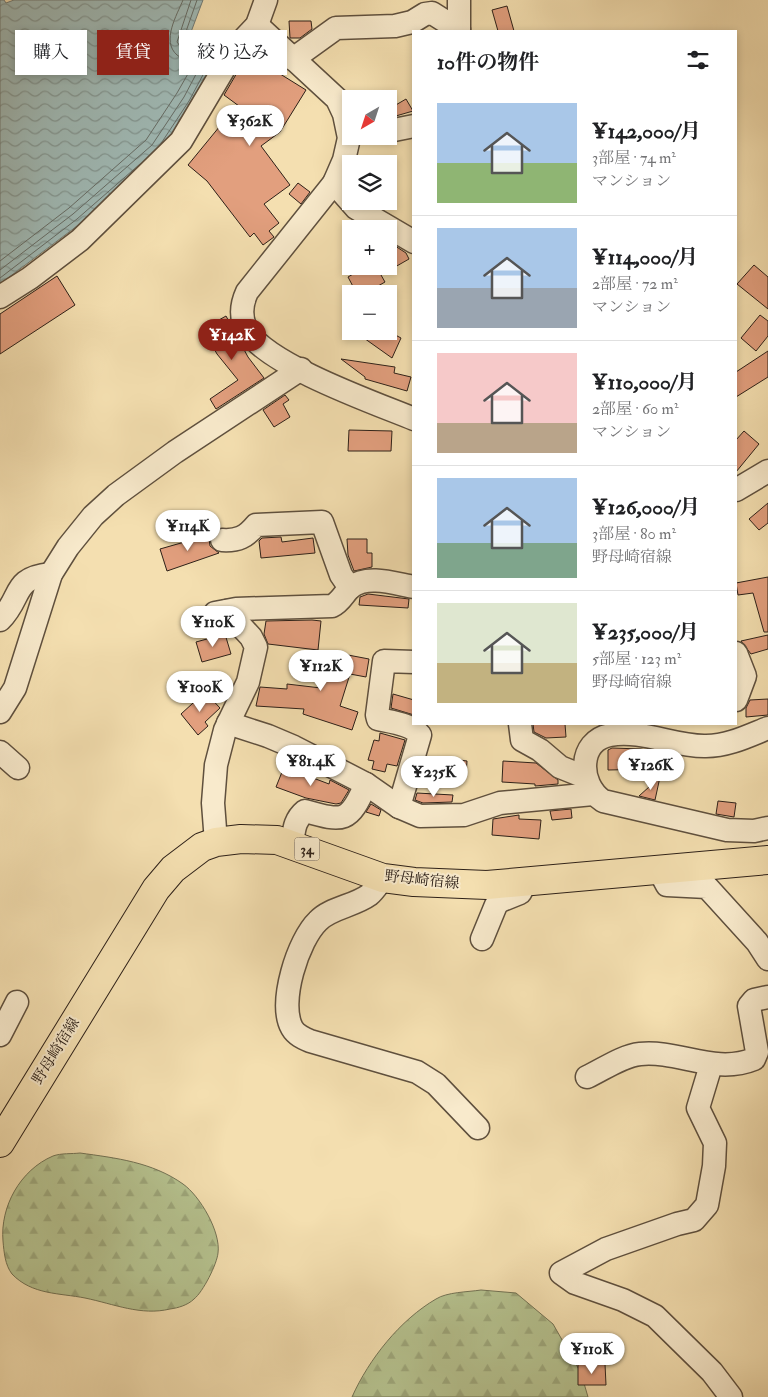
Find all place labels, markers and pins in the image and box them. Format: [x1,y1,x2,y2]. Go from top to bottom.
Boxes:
pin: ¥362K [215,104,285,147]
pin: ¥142K [197,318,267,361]
pin: ¥114K [153,510,223,552]
pin: ¥110K [178,606,248,648]
pin: ¥112K [286,650,356,692]
pin: ¥100K [165,670,235,713]
pin: ¥81.4K [270,744,352,787]
pin: ¥126K [616,748,686,791]
pin: ¥235K [399,756,469,798]
pin: ¥110K [557,1332,627,1375]

